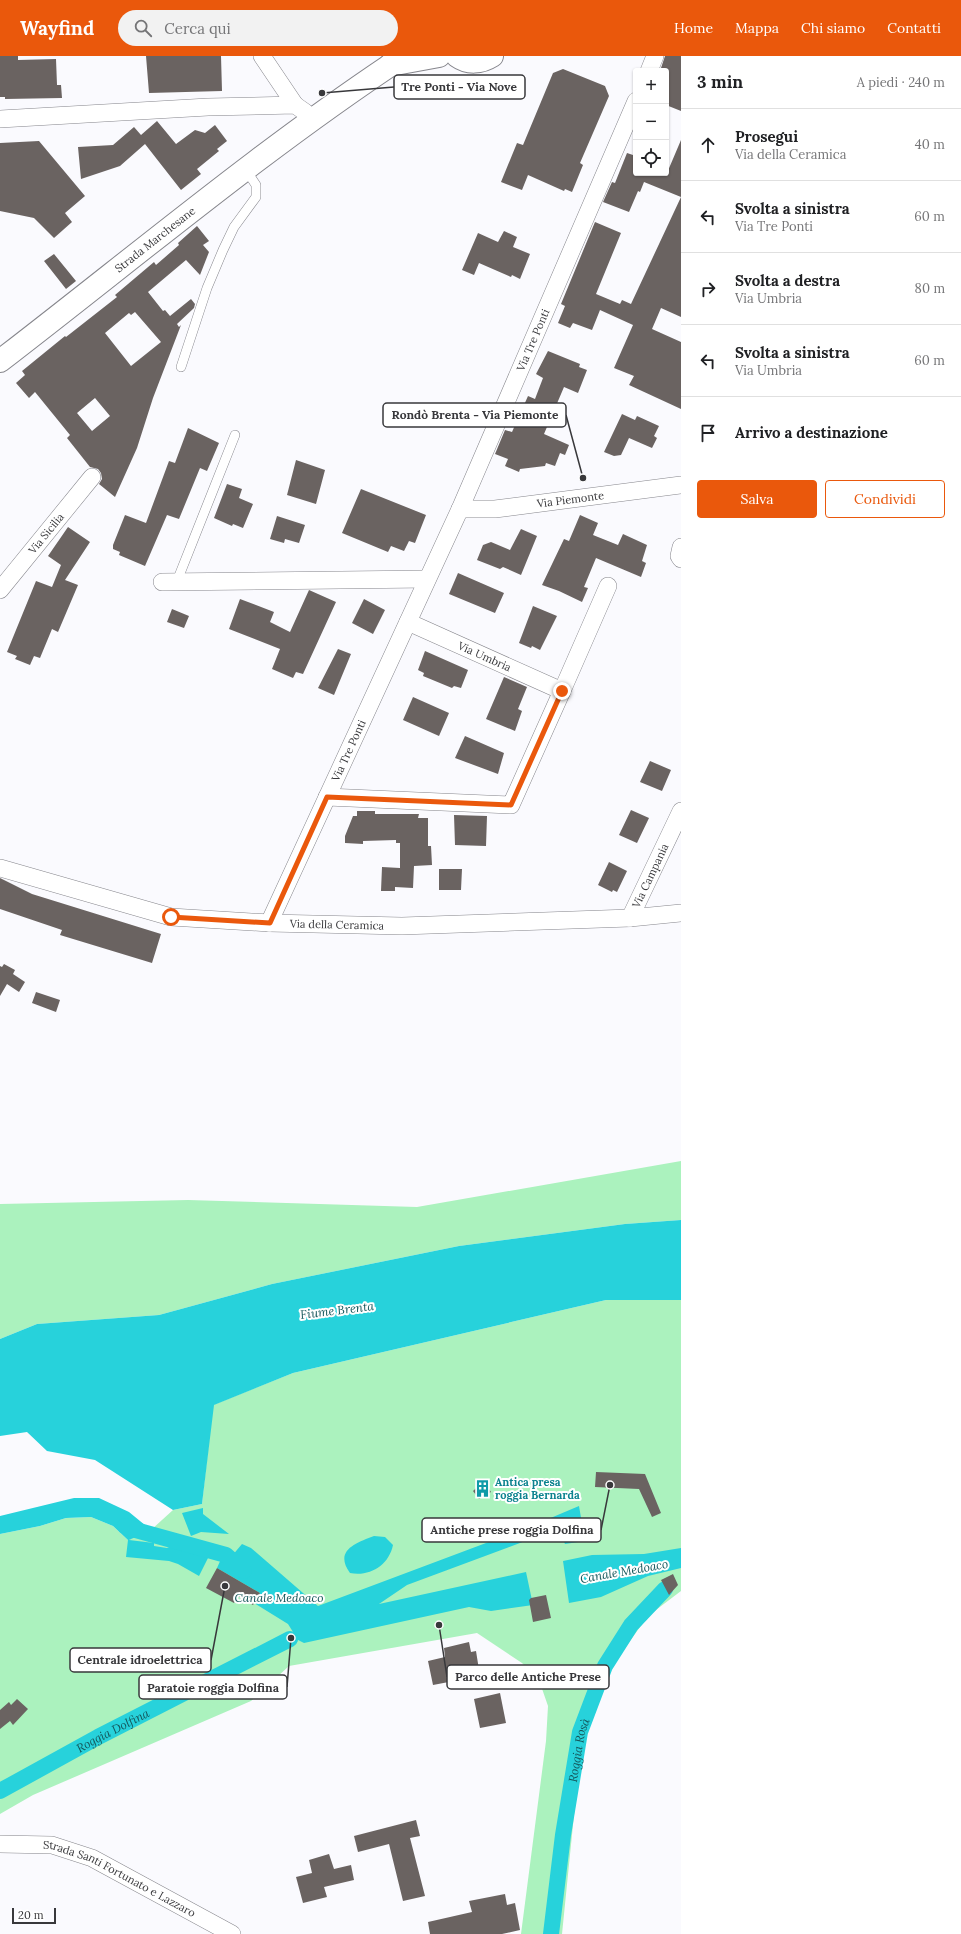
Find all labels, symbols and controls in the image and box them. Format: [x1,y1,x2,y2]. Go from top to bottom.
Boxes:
search box [118,10,398,46]
text: Wayfind [20,16,94,40]
icon: search [132,17,154,39]
text: Cerca qui [164,19,231,38]
text: Home [674,19,713,37]
text: Mappa [735,19,779,37]
text: Chi siamo [801,19,865,37]
text: Contatti [887,19,941,37]
map controls [633,68,669,176]
button: + [633,68,669,104]
text: 3 min [697,71,743,93]
text: A piedi · 240 m [857,74,945,91]
callout: Tre Ponti - Via Nove [394,75,525,99]
text: Tre Ponti - Via Nove [401,79,517,94]
button: − [633,104,669,140]
text: Prosegui [735,127,798,146]
icon: ahead [697,134,719,156]
text: 40 m [915,136,945,153]
button: locate [633,140,669,176]
text: Via della Ceramica [735,146,846,163]
text: Svolta a sinistra [735,199,850,218]
street label: Strada Marchesane [112,204,198,275]
icon: left [697,206,719,228]
text: 60 m [914,208,945,225]
text: Via Tre Ponti [735,218,813,235]
text: Svolta a destra [735,271,840,290]
icon: right [697,278,719,300]
text: 80 m [915,280,945,297]
text: Via Umbria [735,290,802,307]
street label: Via Tre Ponti [513,307,552,374]
text: Svolta a sinistra [735,343,850,362]
icon: left [697,350,719,372]
text: 60 m [914,352,945,369]
text: Via Umbria [735,362,802,379]
callout: Rondò Brenta - Via Piemonte [383,403,566,427]
text: Rondò Brenta - Via Piemonte [392,407,559,422]
icon: arrive [697,422,719,444]
text: Arrivo a destinazione [735,423,888,442]
button: Salva [697,480,817,518]
button: Condividi [825,480,945,518]
street label: Via Piemonte [535,488,605,511]
street label: Via Sicilia [25,510,67,557]
street label: Via Umbria [455,638,514,674]
route end [553,682,571,700]
street label: Via Tre Ponti [328,718,369,784]
street label: Via Campania [628,841,672,911]
route start [162,908,180,926]
street label: Via della Ceramica [289,916,385,933]
water label: Fiume Brenta [299,1298,375,1322]
place label: Antica presa roggia Bernarda [495,1475,580,1502]
building icon: Antica presa roggia Bernarda [472,1478,492,1498]
callout: Antiche prese roggia Dolfina [422,1518,601,1542]
text: Antiche prese roggia Dolfina [430,1522,594,1537]
water label: Canale Medoaco [579,1556,669,1586]
water label: Canale Medoaco [234,1590,324,1605]
callout: Centrale idroelettrica [70,1648,211,1672]
text: Centrale idroelettrica [78,1652,203,1667]
callout: Parco delle Antiche Prese [447,1665,609,1689]
text: Parco delle Antiche Prese [455,1669,602,1684]
callout: Paratoie roggia Dolfina [139,1675,287,1699]
text: Paratoie roggia Dolfina [147,1680,280,1695]
water label: Roggia Dolfina [73,1705,152,1755]
water label: Roggia Rosà [564,1715,592,1783]
street label: Strada Santi Fortunato e Lazzaro [43,1838,198,1920]
scale bar [12,1906,56,1925]
text: 20 m [18,1908,43,1922]

